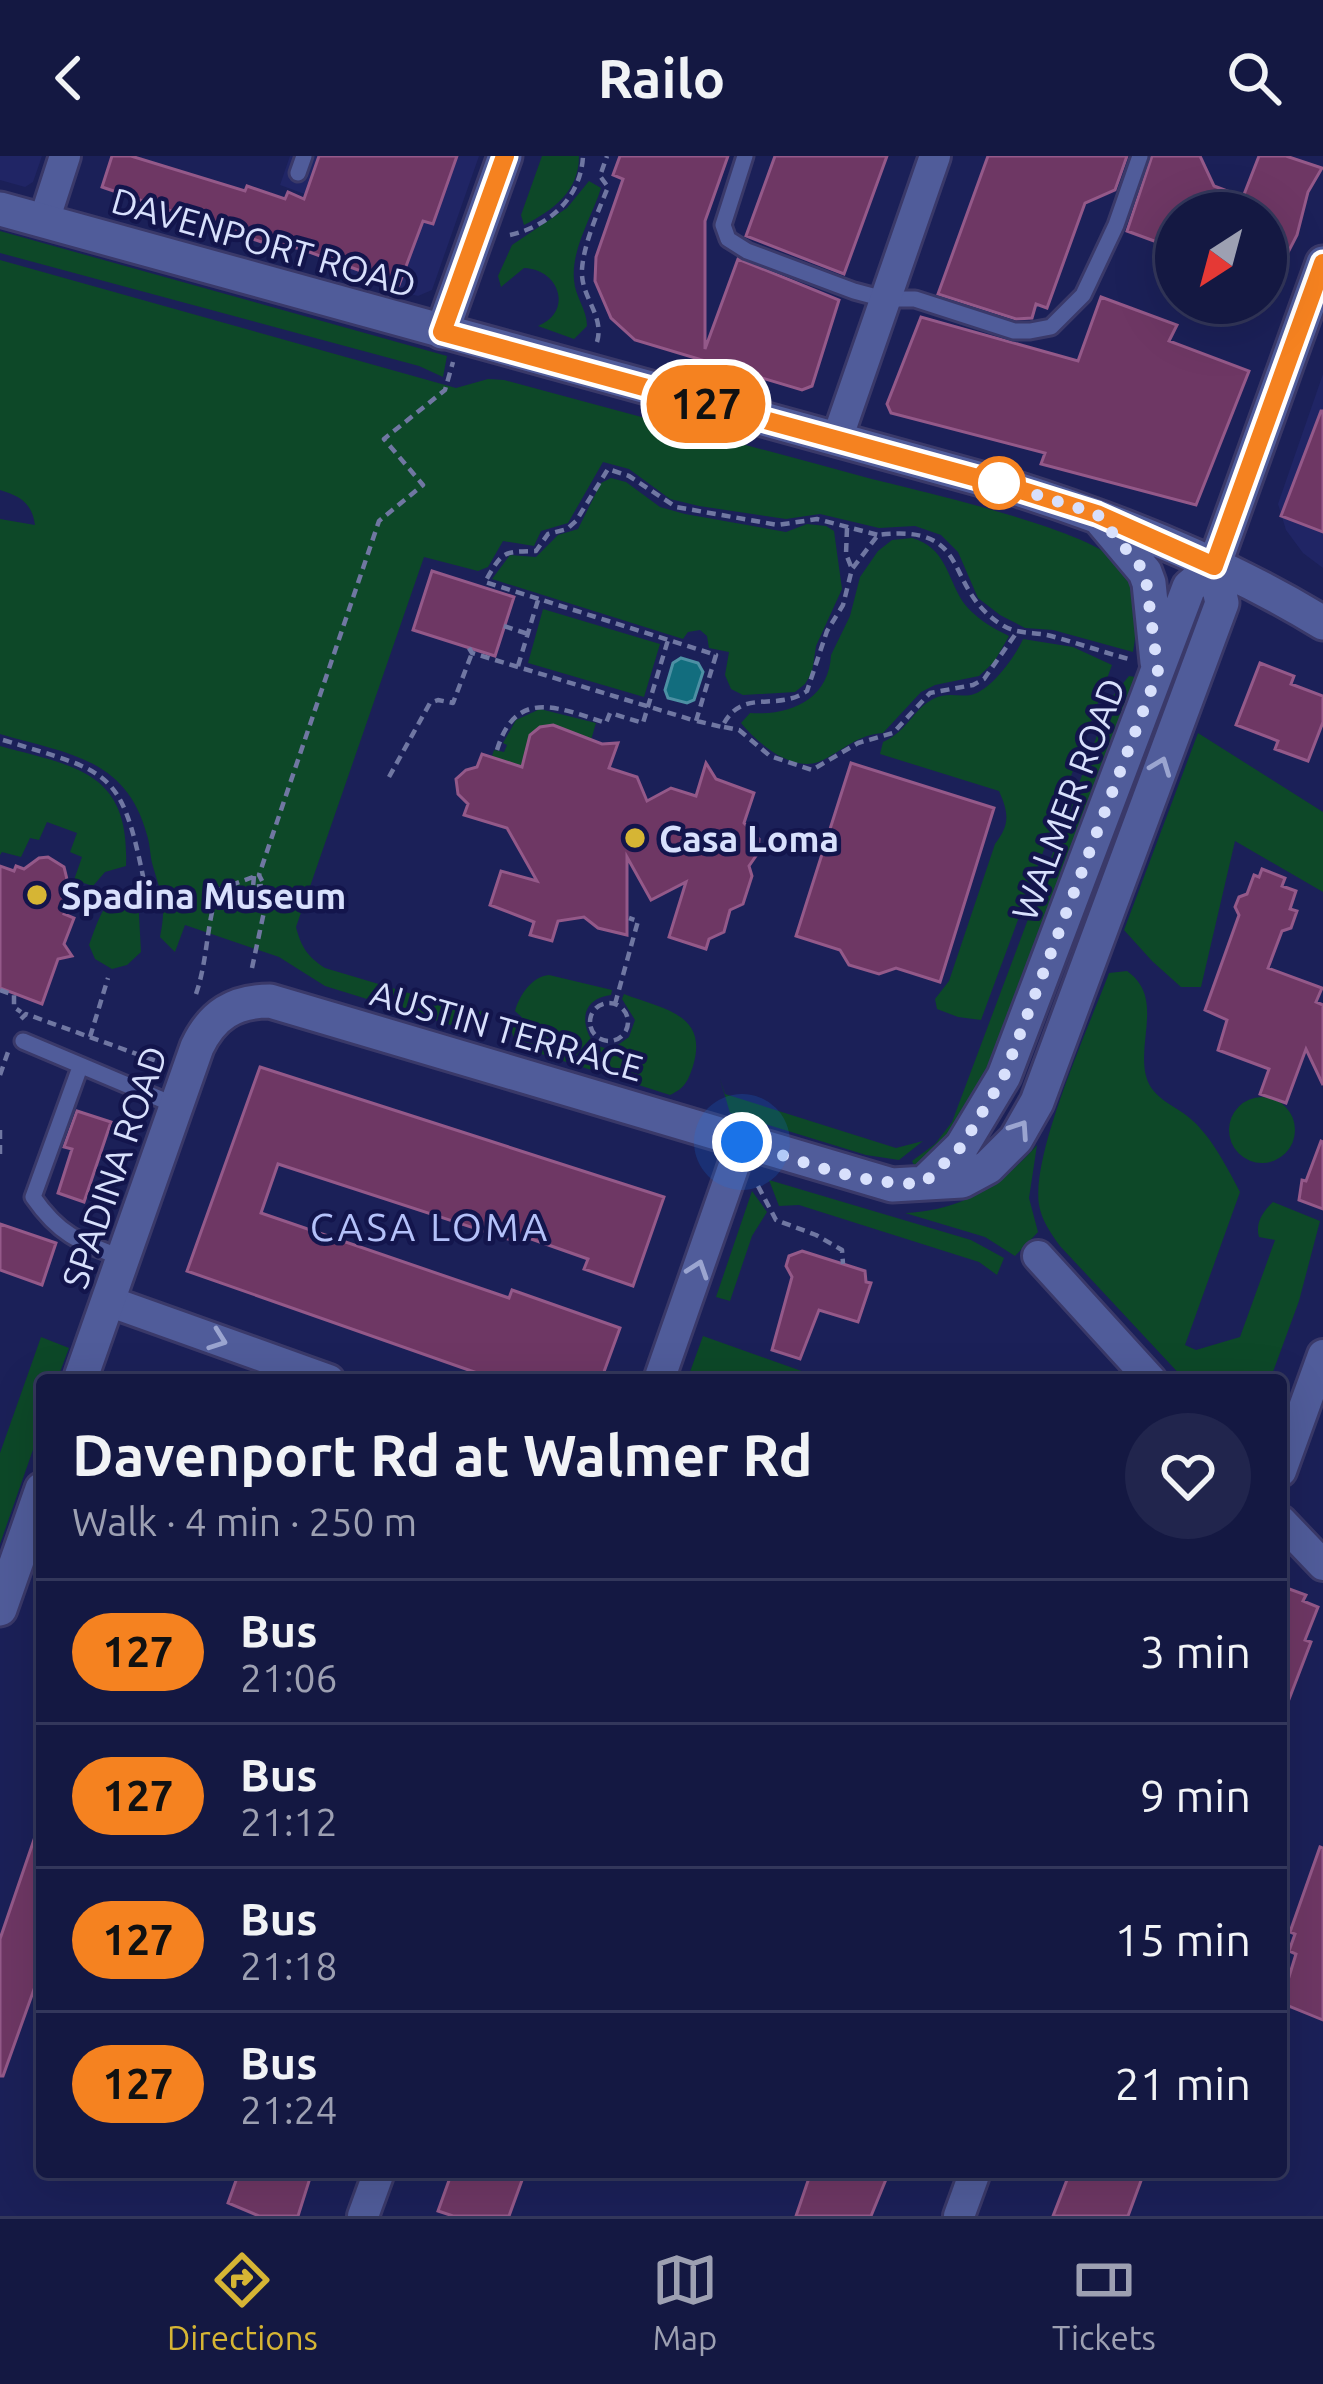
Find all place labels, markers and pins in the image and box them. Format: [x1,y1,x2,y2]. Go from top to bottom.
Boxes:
unlabelled marker [974,458,1024,508]
place label: Casa Loma [659,818,839,859]
marker: Casa Loma [622,825,648,851]
place label: Spadina Museum [61,875,346,916]
marker: Spadina Museum [24,882,50,908]

